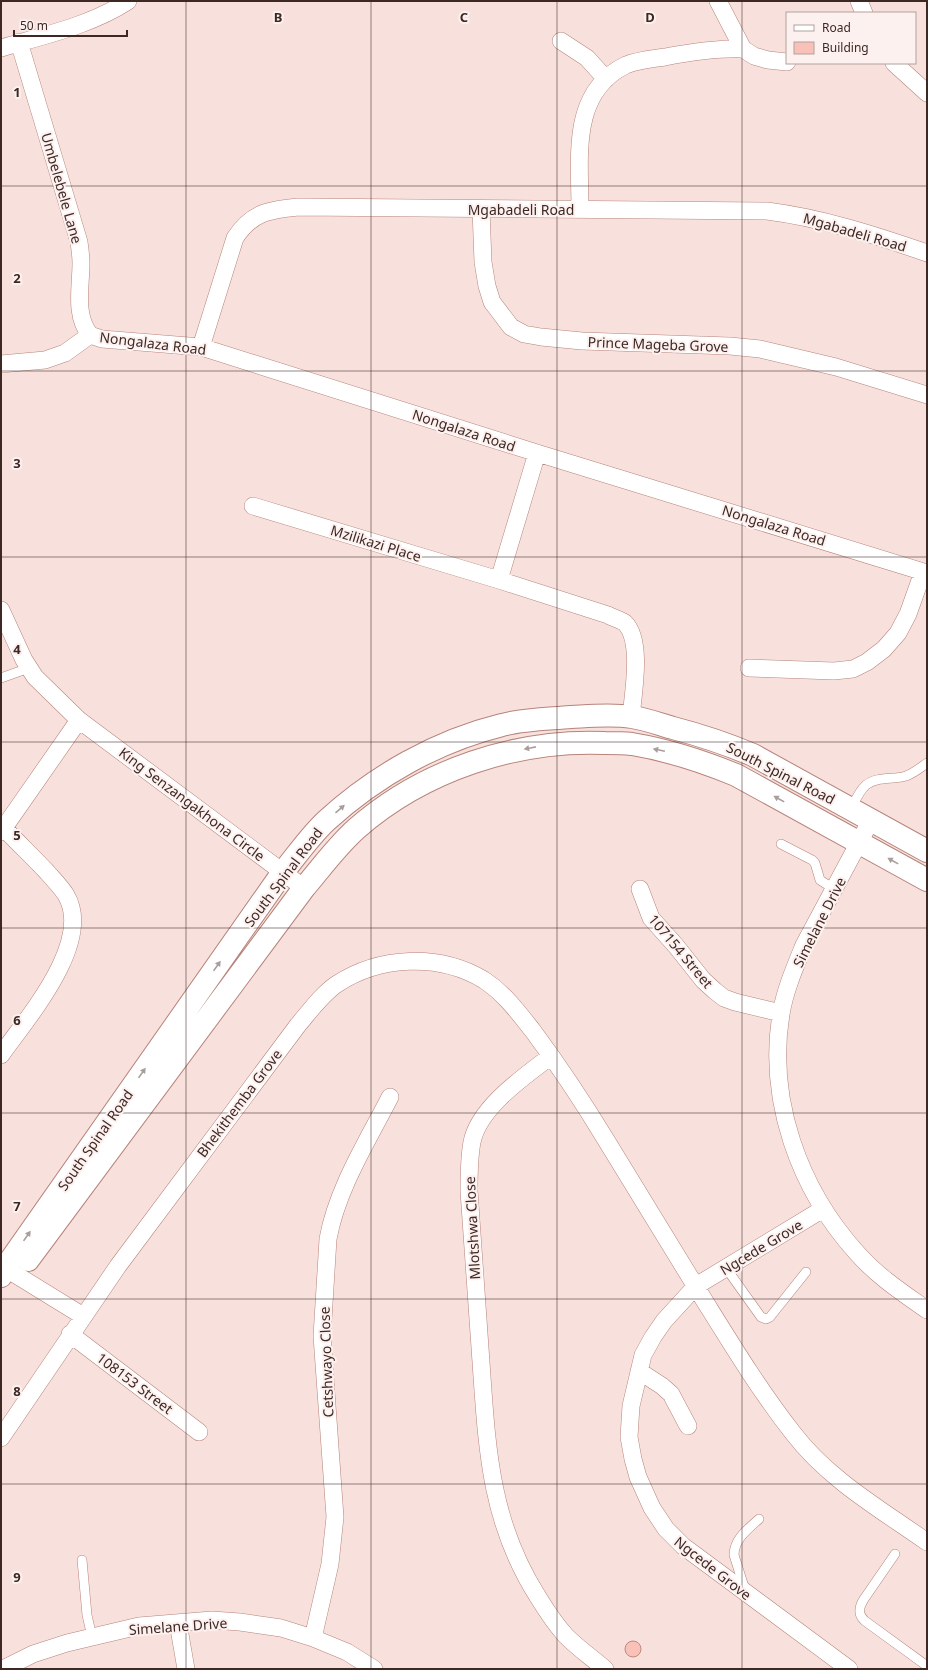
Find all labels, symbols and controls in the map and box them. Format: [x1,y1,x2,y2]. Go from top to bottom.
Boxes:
text: B [274,8,282,26]
text: C [460,8,468,26]
text: D [645,8,655,26]
scale bar [14,12,127,38]
legend [786,12,916,64]
text: 50 m [20,17,48,34]
text: Road [822,19,851,36]
text: Building [822,39,869,56]
text: 1 [13,83,21,101]
street label: Umbelebele Lane [37,130,87,246]
street label: Mgabadeli Road [468,200,574,219]
street label: Mgabadeli Road [801,208,909,256]
text: 2 [13,269,21,287]
street label: Nongalaza Road [99,327,207,359]
street label: Prince Mageba Grove [587,332,729,356]
street label: Nongalaza Road [410,404,518,456]
text: 3 [13,454,21,472]
street label: Nongalaza Road [720,500,828,550]
street label: Mzilikazi Place [328,520,424,566]
text: 4 [13,640,21,658]
street label: South Spinal Road [723,737,839,809]
street label: King Senzangakhona Circle [115,743,269,865]
one-way arrow [524,745,536,751]
one-way arrow [653,746,665,752]
one-way arrow [773,795,785,802]
one-way arrow [334,805,345,814]
street label: South Spinal Road [239,824,327,930]
text: 5 [13,826,21,844]
one-way arrow [887,858,899,864]
street label: Simelane Drive [788,874,850,970]
street label: 107154 Street [645,910,717,992]
one-way arrow [212,961,221,972]
text: 6 [13,1011,21,1029]
street label: Bhekithemba Grove [192,1045,286,1161]
one-way arrow [138,1067,146,1078]
street label: South Spinal Road [53,1086,137,1194]
street label: Mlotshwa Close [460,1176,484,1280]
text: 7 [13,1197,21,1215]
street label: Ngcede Grove [716,1215,806,1279]
one-way arrow [23,1231,31,1242]
street label: Cetshwayo Close [315,1306,337,1418]
street label: 108153 Street [93,1348,177,1418]
text: 8 [13,1382,21,1400]
street label: Ngcede Grove [671,1532,756,1604]
text: 9 [13,1568,21,1586]
street label: Simelane Drive [128,1613,228,1639]

